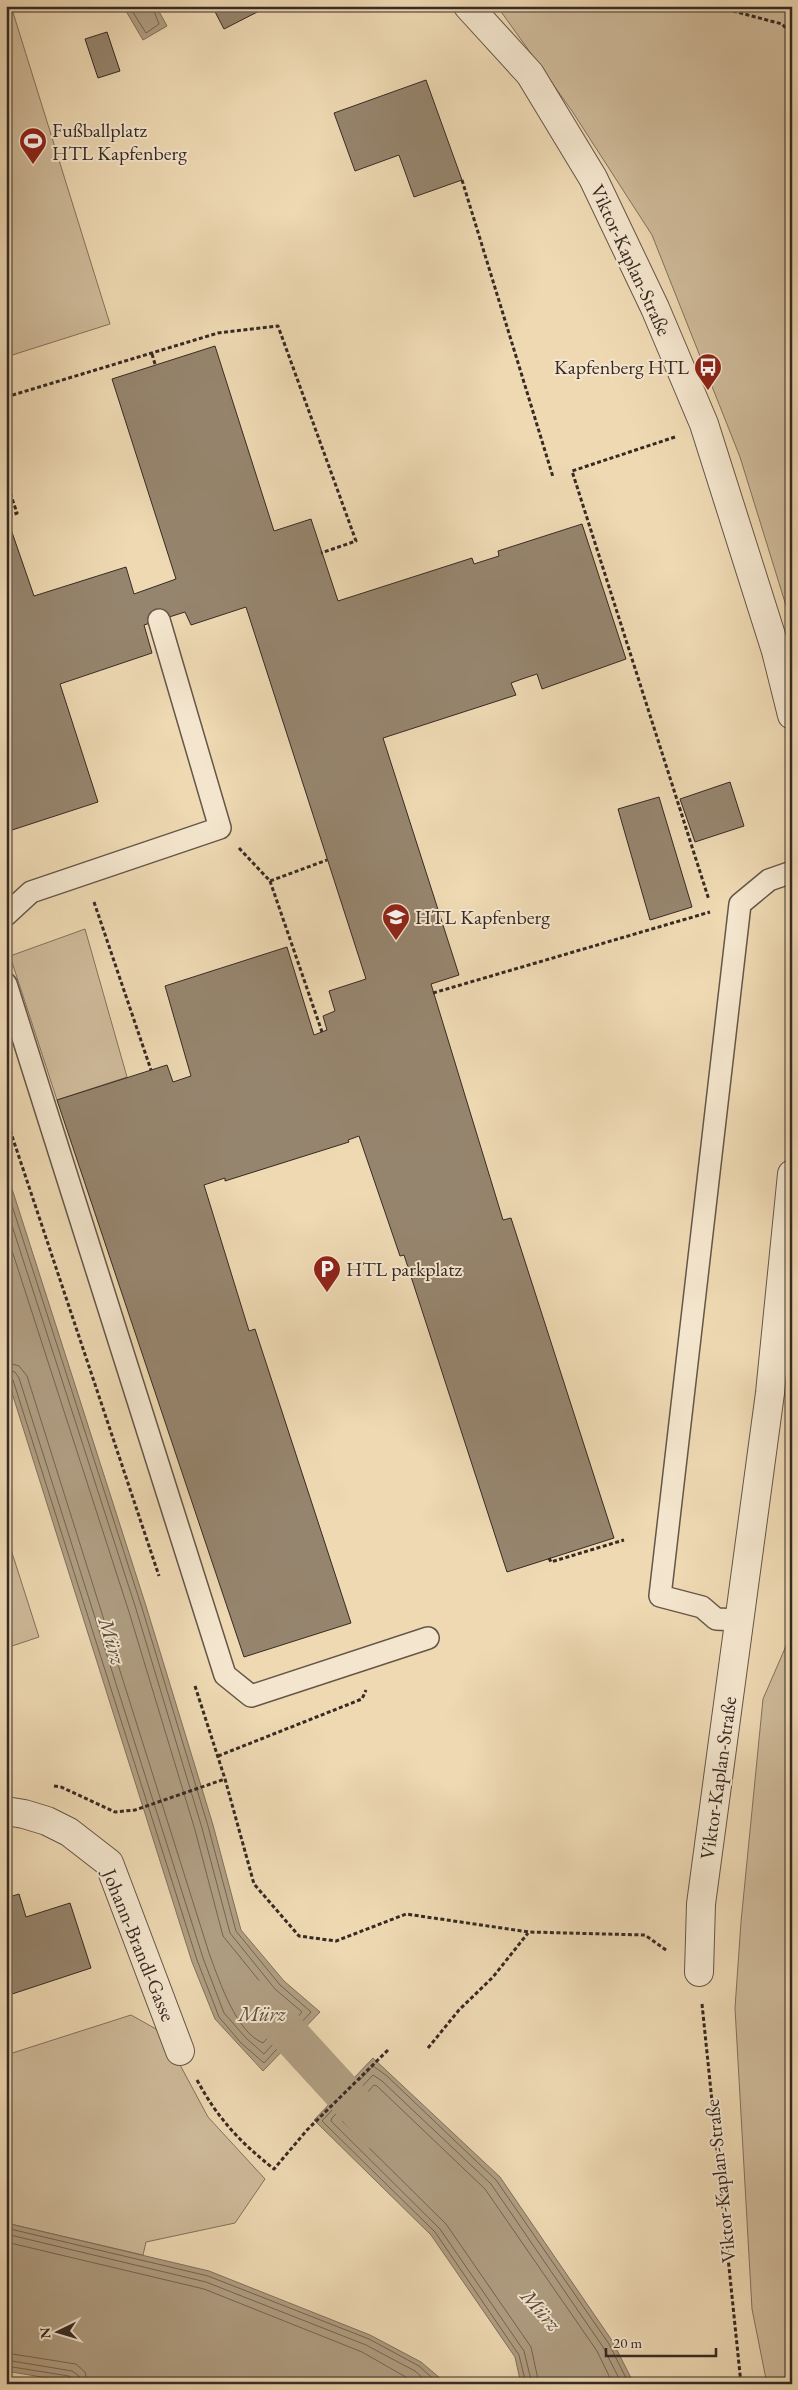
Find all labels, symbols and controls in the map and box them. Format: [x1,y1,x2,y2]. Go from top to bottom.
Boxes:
place label: Fußballplatz HTL Kapfenberg [52,117,187,166]
sports icon: Fußballplatz HTL Kapfenberg [18,126,48,165]
street label: Viktor-Kaplan-Straße [585,180,678,340]
bus stop icon: Kapfenberg HTL [693,352,723,391]
place label: Kapfenberg HTL [554,354,689,380]
school or university icon: HTL Kapfenberg [381,902,411,941]
place label: HTL Kapfenberg [415,904,550,930]
parking icon: HTL parkplatz [312,1254,342,1293]
place label: HTL parkplatz [346,1256,462,1282]
water label: Mürz [92,1612,132,1668]
street label: Viktor-Kaplan-Straße [694,1695,742,1861]
street label: Johann-Brandl-Gasse [96,1863,181,2025]
water label: Mürz [236,2000,286,2027]
street label: Viktor-Kaplan-Straße [698,2098,742,2264]
water label: Mürz [514,2281,568,2337]
north arrow [32,2308,82,2358]
scale bar [606,2325,716,2357]
text: N [36,2326,55,2340]
text: 20 m [613,2333,642,2352]

